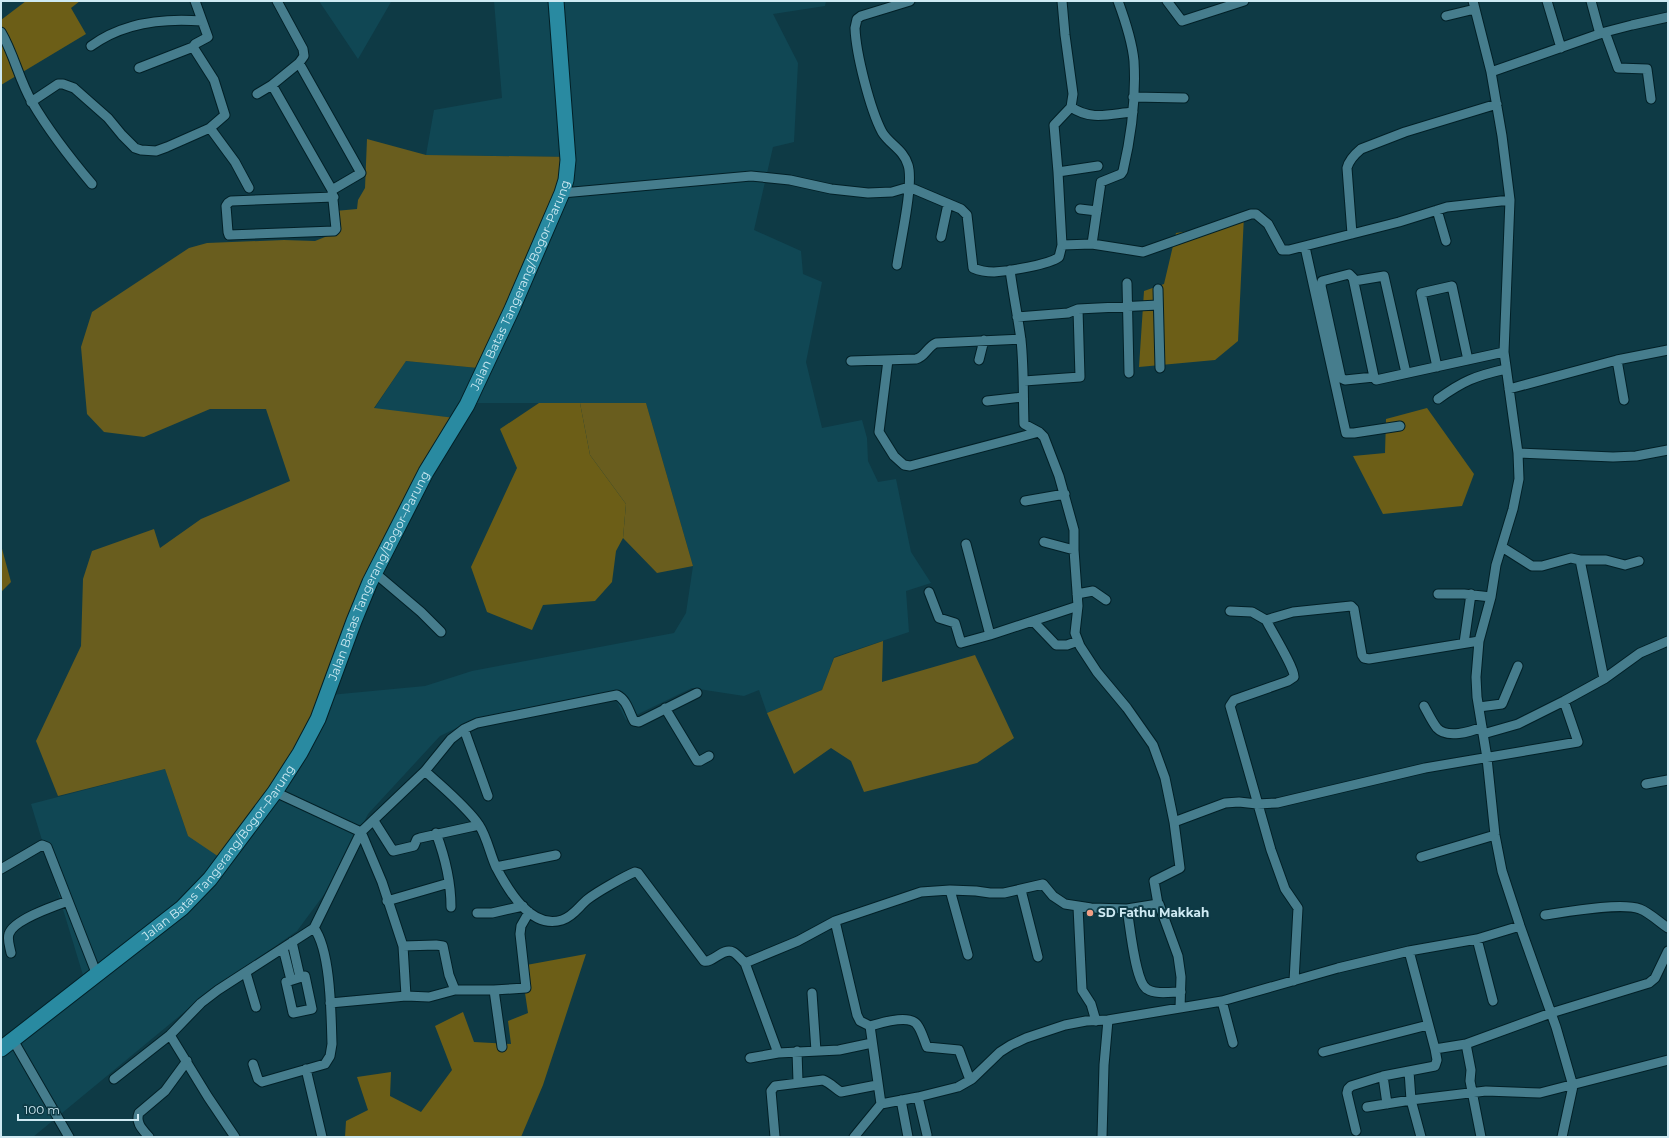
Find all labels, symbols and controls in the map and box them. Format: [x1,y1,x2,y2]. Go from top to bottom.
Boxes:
street label: Jalan Batas Tangerang/Bogor–Parung [467,178,573,393]
street label: Jalan Batas Tangerang/Bogor–Parung [324,468,432,683]
street label: Jalan Batas Tangerang/Bogor–Parung [138,762,298,944]
place label: SD Fathu Makkah [1098,905,1209,920]
marker: SD Fathu Makkah [1085,908,1095,918]
scale bar [18,1096,138,1122]
text: 100 m [24,1102,60,1117]

